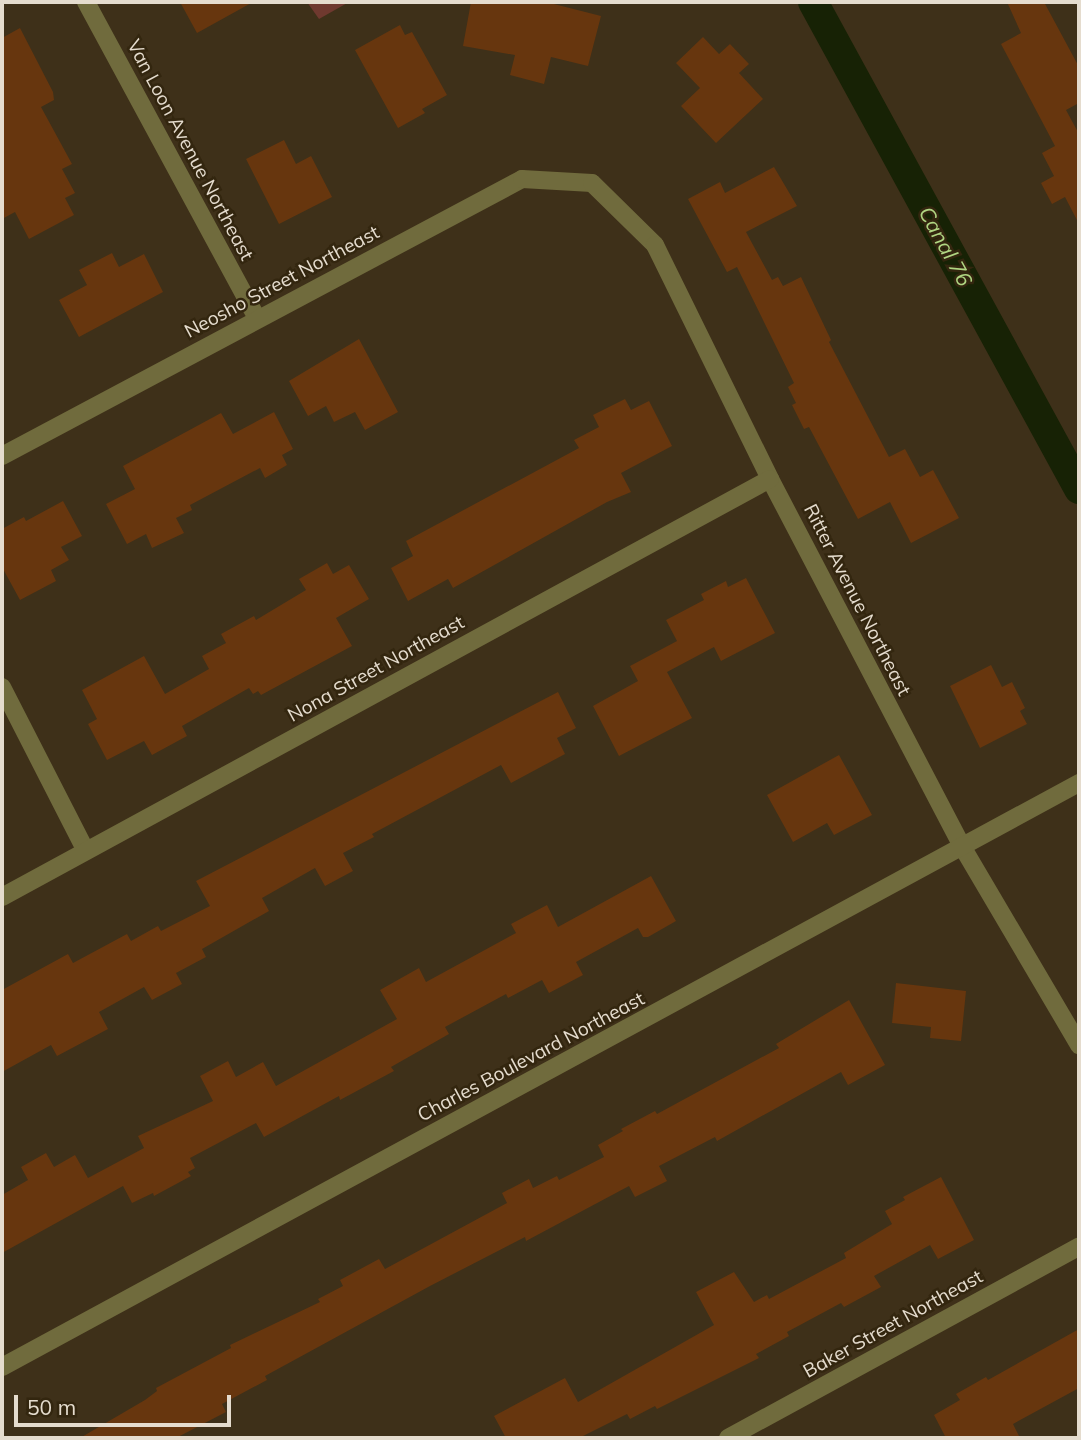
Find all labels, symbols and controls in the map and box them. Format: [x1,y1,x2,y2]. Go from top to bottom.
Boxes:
street label: Van Loon Avenue Northeast [122,36,258,264]
water label: Canal 76 [914,202,978,290]
street label: Neosho Street Northeast [181,221,383,343]
street label: Ritter Avenue Northeast [799,500,915,700]
street label: Nona Street Northeast [284,611,468,727]
street label: Charles Boulevard Northeast [414,987,648,1127]
street label: Baker Street Northeast [799,1265,987,1383]
scale bar [18,1380,234,1424]
text: 50 m [27,1394,76,1420]

